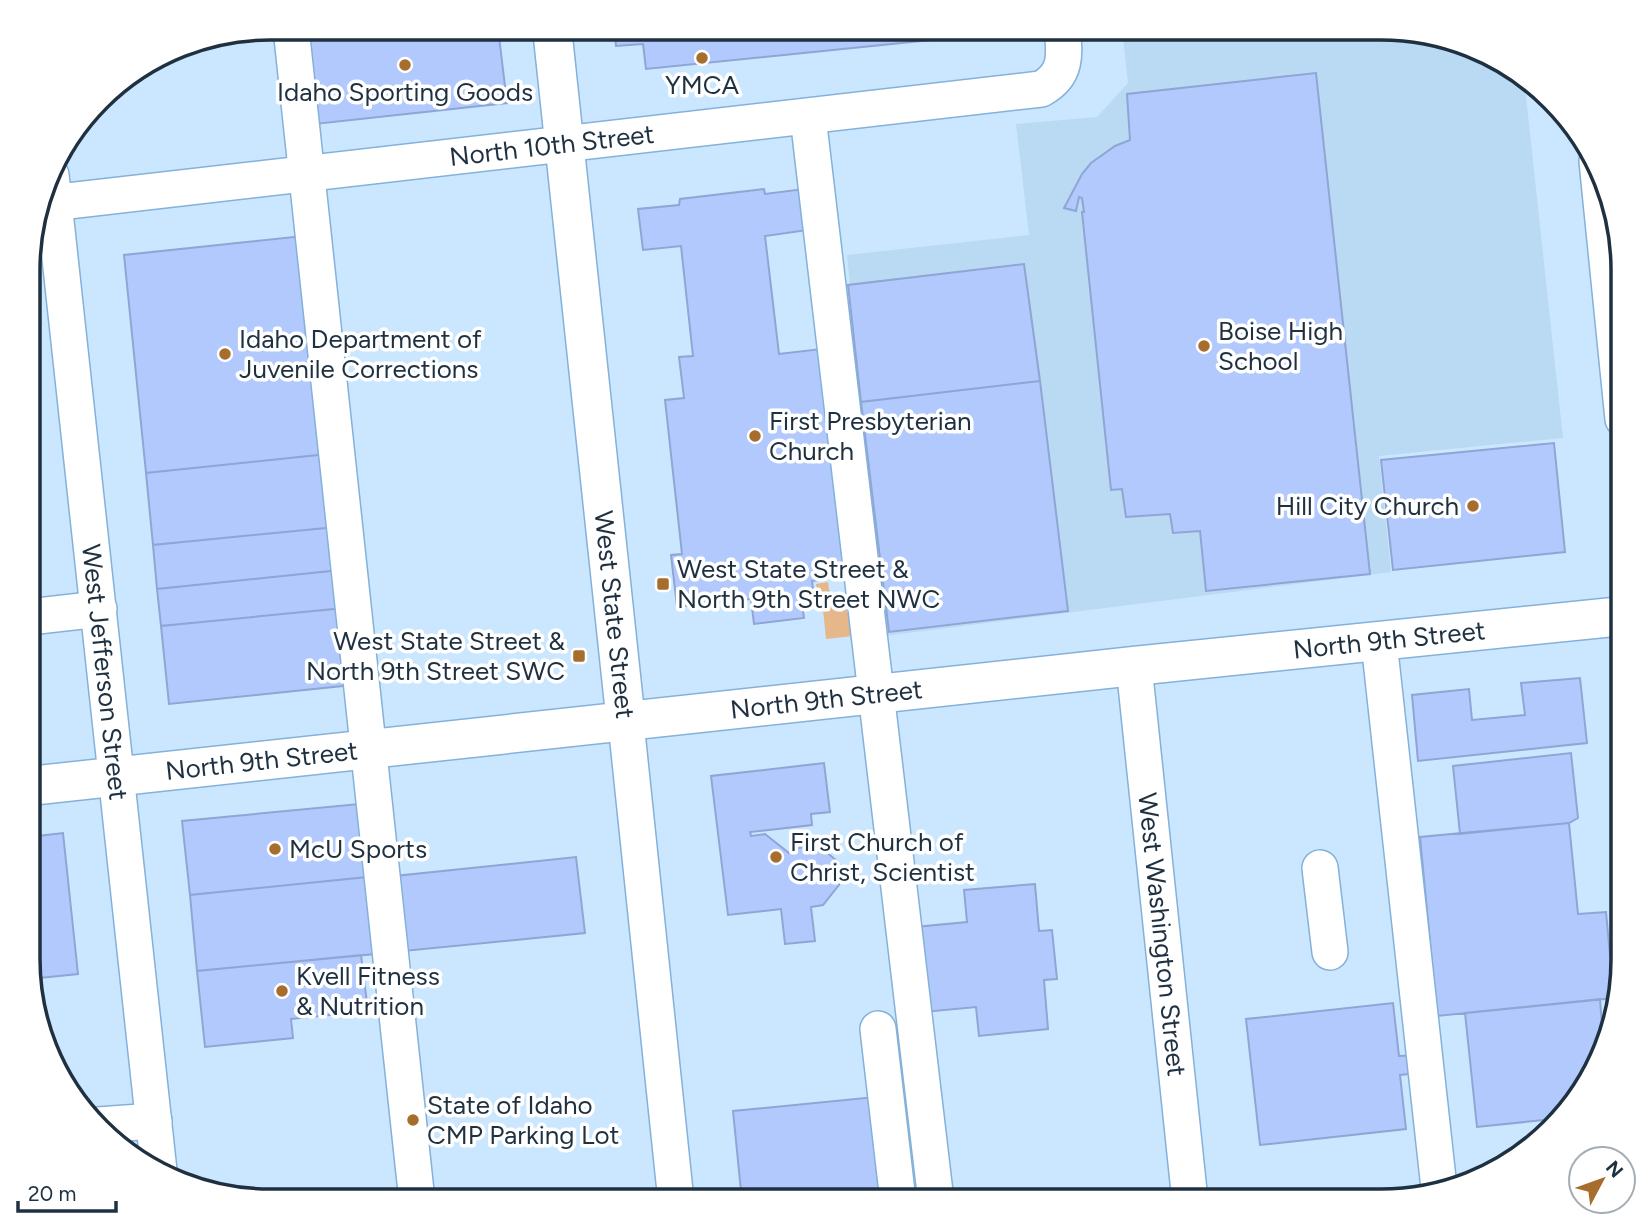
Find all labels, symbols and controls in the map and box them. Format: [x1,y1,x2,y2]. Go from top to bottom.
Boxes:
marker: YMCA [694,50,710,66]
marker: Idaho Sporting Goods [397,57,413,73]
place label: YMCA [665,69,739,101]
place label: Idaho Sporting Goods [277,76,533,108]
street label: North 10th Street [448,118,656,173]
place label: Boise High School [1218,315,1343,377]
place label: Idaho Department of Juvenile Corrections [239,323,482,385]
marker: Boise High School [1196,338,1212,354]
marker: Idaho Department of Juvenile Corrections [217,346,233,362]
place label: First Presbyterian Church [769,405,971,467]
marker: First Presbyterian Church [747,428,763,444]
place label: Hill City Church [1276,490,1459,522]
marker: Hill City Church [1465,498,1481,514]
street label: West State Street [588,509,641,720]
street label: West Jefferson Street [75,543,135,802]
place label: West State Street & North 9th Street NWC [677,553,940,615]
marker: West State Street & North 9th Street NWC [655,576,671,592]
street label: North 9th Street [1291,614,1487,666]
place label: West State Street & North 9th Street SWC [306,625,565,687]
marker: West State Street & North 9th Street SWC [571,648,587,664]
street label: North 9th Street [729,673,924,726]
street label: North 9th Street [164,734,360,787]
street label: West Washington Street [1131,791,1193,1078]
place label: First Church of Christ, Scientist [790,826,975,888]
place label: McU Sports [289,833,427,865]
marker: McU Sports [267,841,283,857]
marker: First Church of Christ, Scientist [768,849,784,865]
place label: Kvell Fitness & Nutrition [296,960,440,1022]
marker: Kvell Fitness & Nutrition [274,983,290,999]
place label: State of Idaho CMP Parking Lot [427,1089,619,1151]
marker: State of Idaho CMP Parking Lot [405,1112,421,1128]
north arrow [1567,1145,1637,1215]
text: N [1601,1156,1628,1182]
scale bar [18,1170,116,1214]
text: 20 m [28,1181,76,1206]

